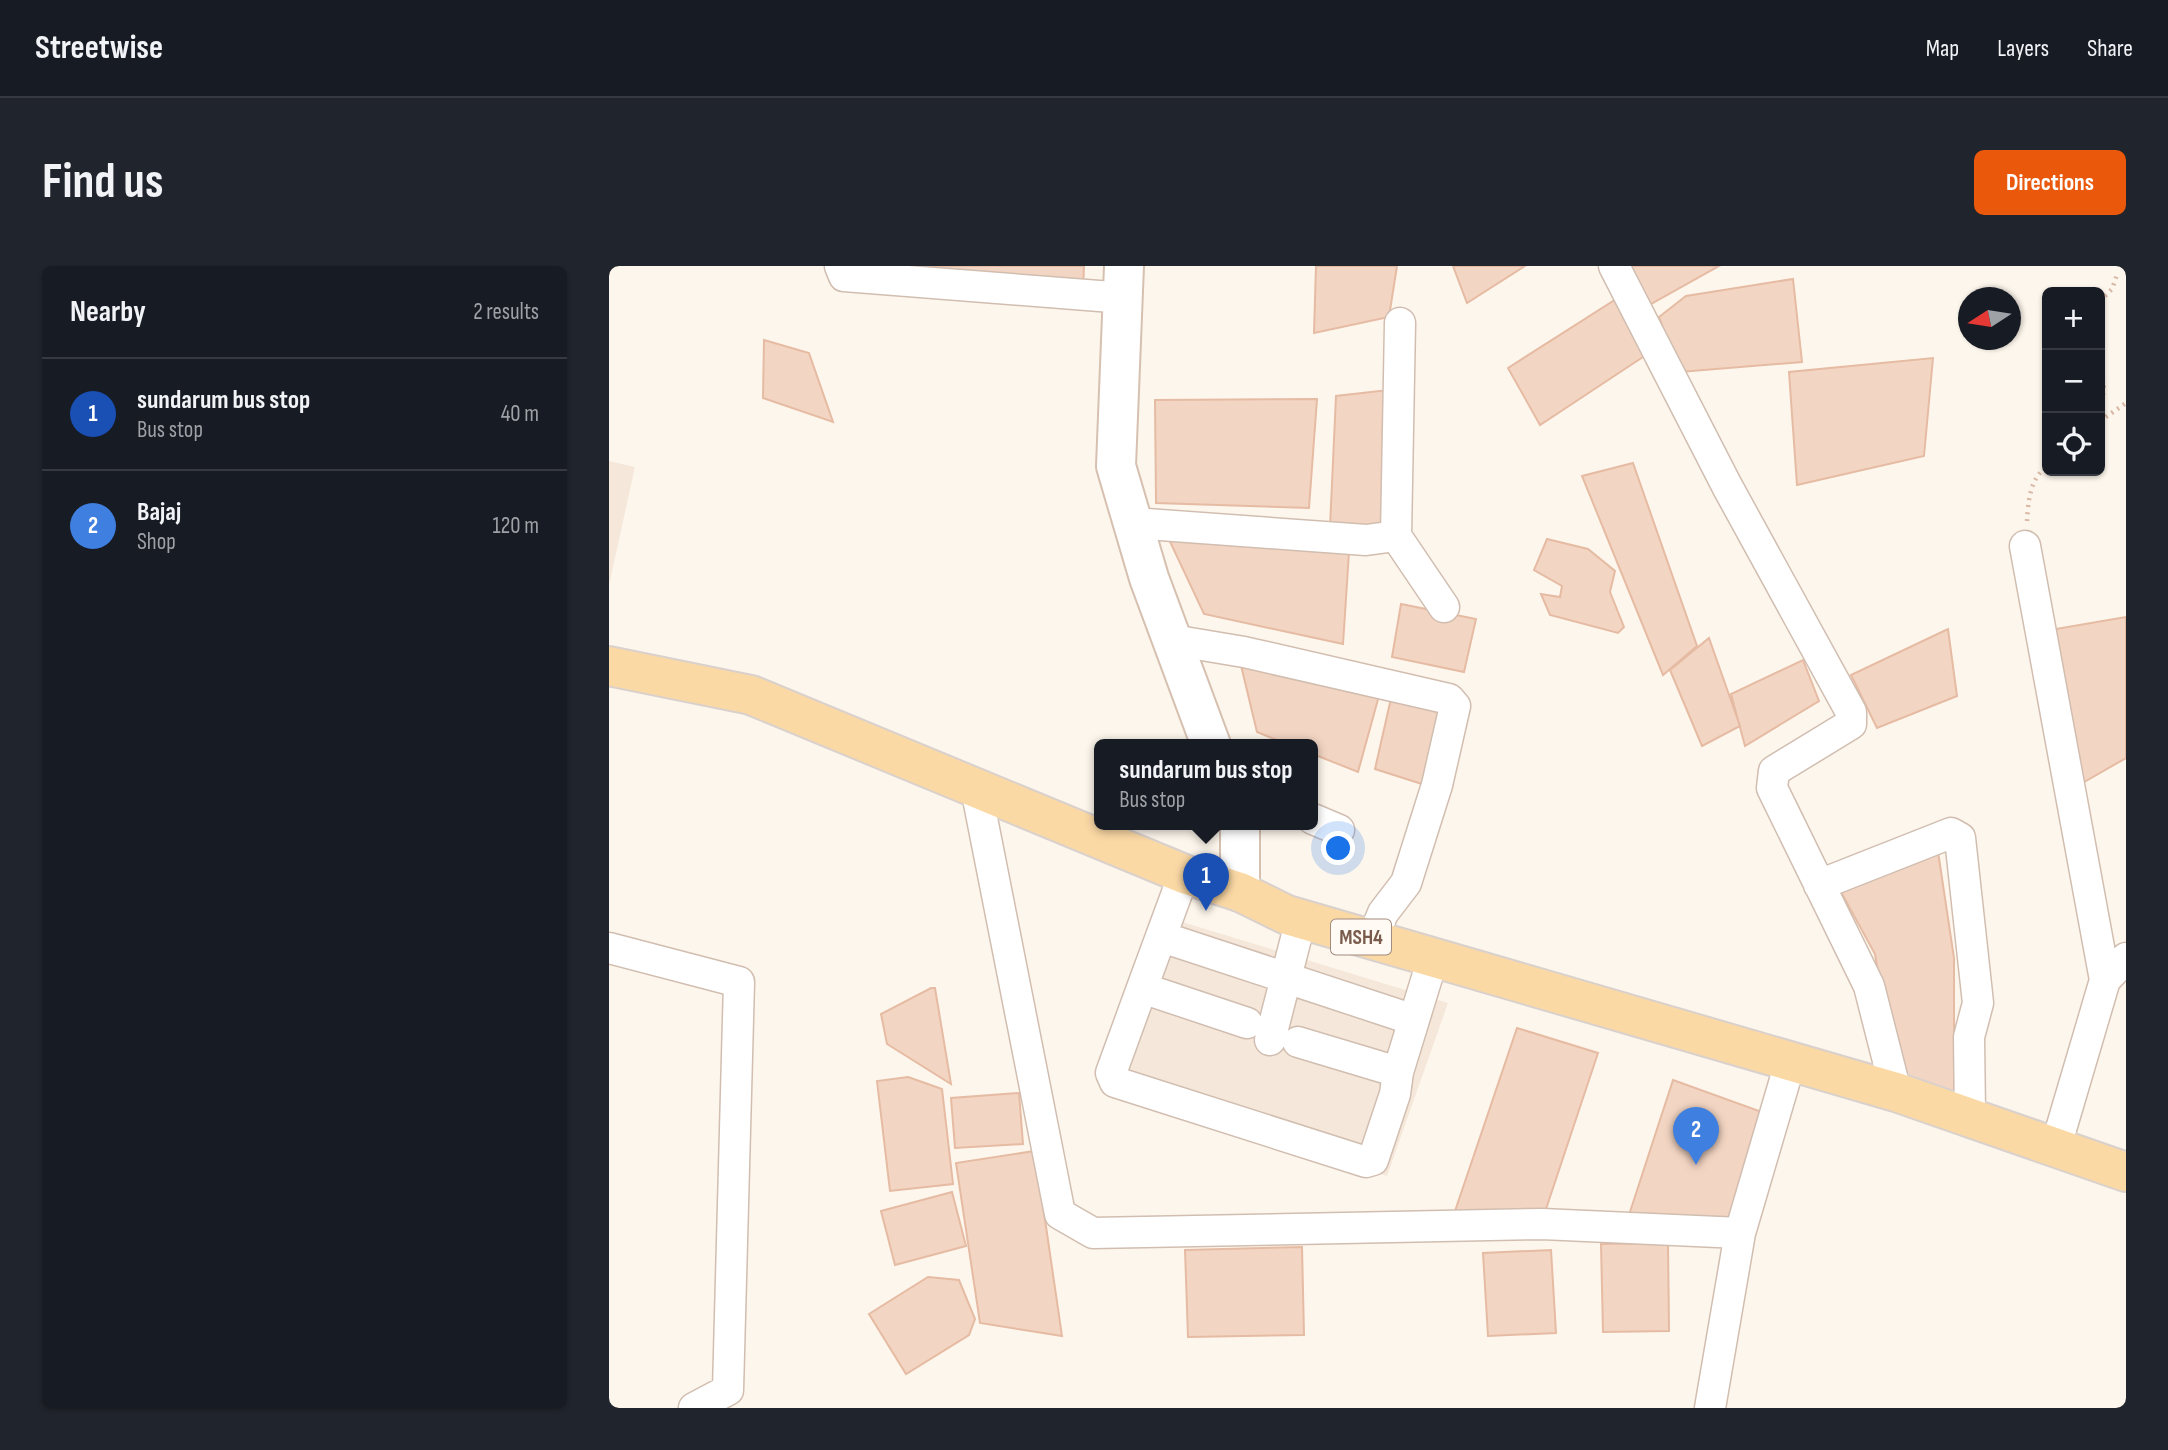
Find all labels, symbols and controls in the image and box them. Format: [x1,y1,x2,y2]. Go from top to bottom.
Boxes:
text: Streetwise [35,28,163,68]
text: Map [1926,34,1959,63]
text: Layers [1997,34,2049,63]
text: Share [2087,34,2133,63]
button: Directions [1974,150,2126,215]
text: Find us [42,153,164,212]
north arrow [1958,287,2021,350]
map controls [2042,287,2105,476]
button: + [2042,287,2105,350]
text: Nearby [70,294,146,330]
text: 2 results [473,298,539,326]
button: − [2042,350,2105,413]
text: sundarum bus stop [137,385,310,416]
text: 1 [88,400,98,428]
text: 40 m [501,400,539,428]
button: locate [2042,413,2105,476]
text: Bus stop [137,416,203,444]
text: Bajaj [137,497,181,528]
text: 2 [88,512,98,540]
text: 120 m [493,512,539,540]
text: Shop [137,528,176,556]
popup [1094,739,1318,830]
text: sundarum bus stop [1119,755,1293,786]
text: Bus stop [1119,786,1185,814]
your location [1321,831,1355,865]
pin: 1 [1183,853,1229,911]
road number: MSH4 [1331,920,1391,954]
pin: 2 [1673,1107,1719,1165]

